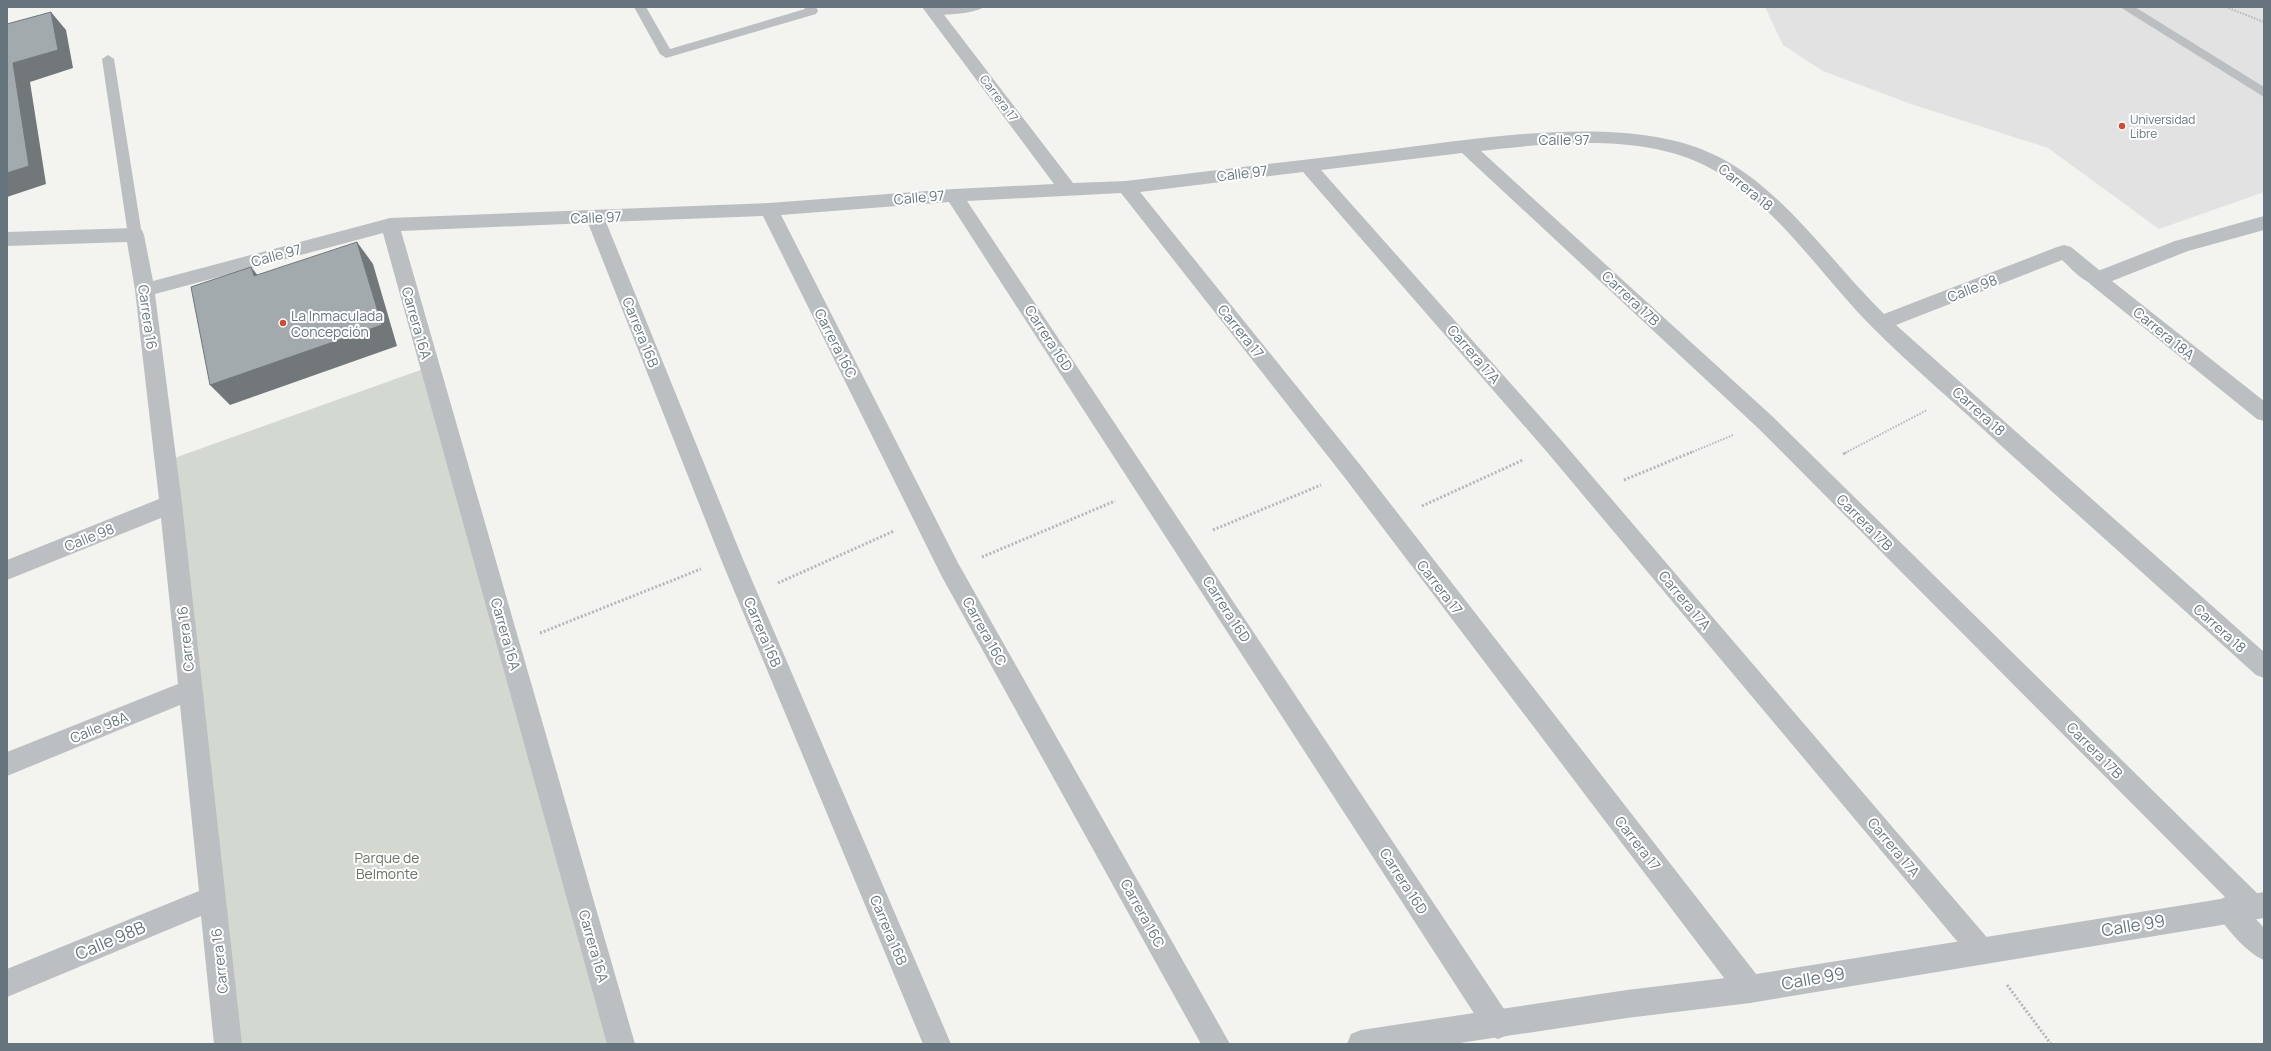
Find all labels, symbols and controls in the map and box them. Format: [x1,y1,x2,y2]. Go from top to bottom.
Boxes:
street label: Carrera 17 [976,71,1022,125]
place label: Universidad Libre [2130,111,2195,142]
marker: Universidad Libre [2117,121,2127,131]
street label: Calle 97 [1539,130,1589,149]
street label: Carrera 18 [1715,159,1777,215]
street label: Calle 97 [1216,160,1268,186]
street label: Calle 97 [893,185,945,209]
street label: Calle 97 [570,207,622,227]
street label: Calle 97 [249,239,303,271]
street label: Carrera 17B [1598,266,1664,330]
street label: Calle 98 [1944,270,2000,306]
street label: Carrera 16 [134,283,162,351]
street label: Carrera 16A [398,285,436,361]
street label: Carrera 16B [618,294,664,370]
street label: Carrera 17 [1214,300,1268,362]
street label: Carrera 16D [1021,301,1077,375]
street label: Carrera 18A [2129,302,2199,364]
street label: Carrera 16C [810,305,862,381]
place label: La Inmaculada Concepción [291,306,383,341]
marker: La Inmaculada Concepción [278,318,288,328]
street label: Carrera 17A [1443,321,1505,388]
street label: Carrera 18 [1949,382,2009,440]
street label: Carrera 17B [1833,490,1898,555]
street label: Calle 98 [61,518,117,556]
street label: Carrera 17 [1413,556,1467,618]
street label: Carrera 17A [1655,566,1716,634]
street label: Carrera 16D [1199,572,1255,646]
street label: Carrera 16C [958,593,1012,669]
street label: Carrera 16B [740,594,786,670]
street label: Carrera 16A [487,596,525,672]
street label: Carrera 18 [2190,599,2250,657]
street label: Carrera 16 [172,605,198,673]
street label: Calle 98A [67,707,131,747]
street label: Carrera 17B [2063,718,2128,783]
street label: Carrera 17 [1611,812,1665,874]
street label: Carrera 17A [1864,813,1925,881]
street label: Carrera 16D [1376,844,1432,918]
park label: Parque de Belmonte [354,848,420,883]
street label: Carrera 16C [1116,875,1170,951]
street label: Carrera 16B [866,892,912,968]
street label: Carrera 16A [575,908,613,984]
street label: Calle 99 [2100,909,2166,941]
street label: Calle 98B [72,915,148,965]
street label: Carrera 16 [206,927,232,995]
street label: Calle 99 [1779,961,1847,995]

